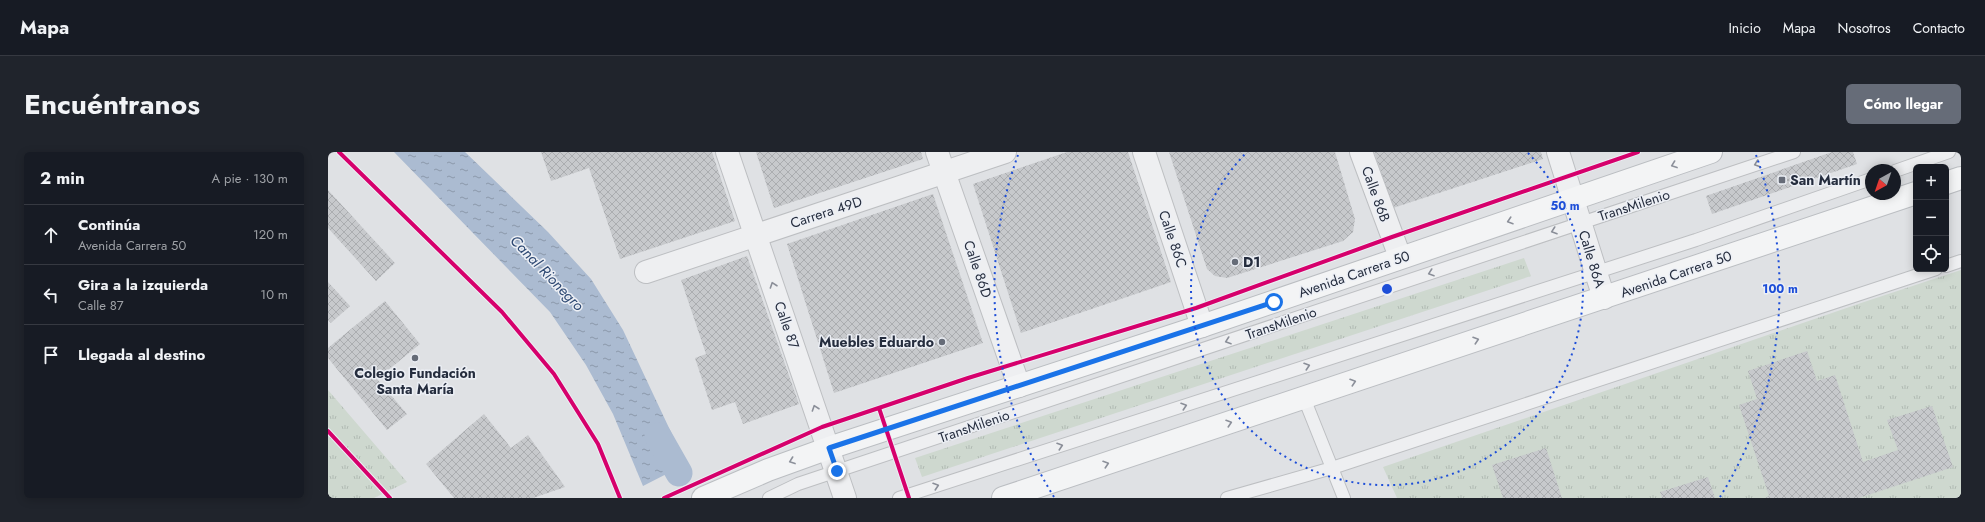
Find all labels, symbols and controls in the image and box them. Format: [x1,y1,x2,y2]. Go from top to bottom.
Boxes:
text: Mapa [20,14,69,41]
text: Inicio [1728,18,1761,38]
text: Mapa [1783,18,1816,38]
text: Nosotros [1838,18,1891,38]
text: Contacto [1913,18,1965,38]
text: Encuéntranos [24,84,200,125]
button: Cómo llegar [1846,84,1961,124]
one-way arrow [1670,160,1677,168]
one-way arrow [1754,160,1761,168]
street label: Calle 86B [1357,163,1395,225]
north arrow [1865,164,1901,200]
map controls [1913,164,1949,272]
button: + [1913,164,1949,200]
text: 2 min [40,166,85,190]
text: A pie · 130 m [212,169,288,188]
place label: San Martín [1790,170,1861,190]
marker: San Martín [1777,175,1787,185]
street label: TransMilenio [1596,184,1673,226]
street label: Carrera 49D [788,191,864,233]
text: 50 m [1550,197,1580,215]
button: − [1913,200,1949,236]
street label: Calle 86C [1154,208,1192,270]
text: Continúa [78,214,140,236]
one-way arrow [1506,216,1513,225]
icon: ahead [40,224,62,246]
text: 120 m [253,225,288,244]
one-way arrow [1551,227,1558,235]
street label: Calle 86A [1574,228,1610,291]
water label: Canal Rionegro [505,230,589,316]
text: Avenida Carrera 50 [78,236,186,255]
button: locate [1913,236,1949,272]
street label: Calle 86D [959,238,997,300]
street label: Avenida Carrera 50 [1296,246,1412,302]
street label: Avenida Carrera 50 [1618,246,1734,302]
place label: D1 [1243,252,1260,272]
marker: D1 [1230,257,1240,267]
one-way arrow [1427,268,1434,277]
text: Gira a la izquierda [78,274,208,296]
text: 100 m [1762,280,1798,298]
one-way arrow [769,281,778,288]
centre of rings [1380,282,1394,296]
icon: left [40,284,62,306]
text: 10 m [260,285,288,304]
route start [1265,293,1283,311]
text: Calle 87 [78,296,123,315]
street label: Calle 87 [770,299,805,352]
street label: TransMilenio [1243,301,1320,344]
place label: Muebles Eduardo [819,332,934,352]
one-way arrow [1225,336,1232,345]
marker: Muebles Eduardo [937,337,947,347]
one-way arrow [1472,337,1479,345]
icon: arrive [40,344,62,366]
text: Llegada al destino [78,344,205,366]
marker: Colegio Fundación Santa María [410,353,420,363]
one-way arrow [1304,362,1311,371]
place label: Colegio Fundación Santa María [354,363,476,399]
one-way arrow [1349,378,1356,386]
one-way arrow [1180,402,1187,411]
one-way arrow [812,404,820,411]
street label: TransMilenio [936,404,1013,447]
one-way arrow [1226,419,1233,427]
one-way arrow [1056,442,1063,451]
one-way arrow [789,457,796,465]
one-way arrow [1102,460,1109,468]
route end [828,462,846,480]
one-way arrow [933,482,940,491]

